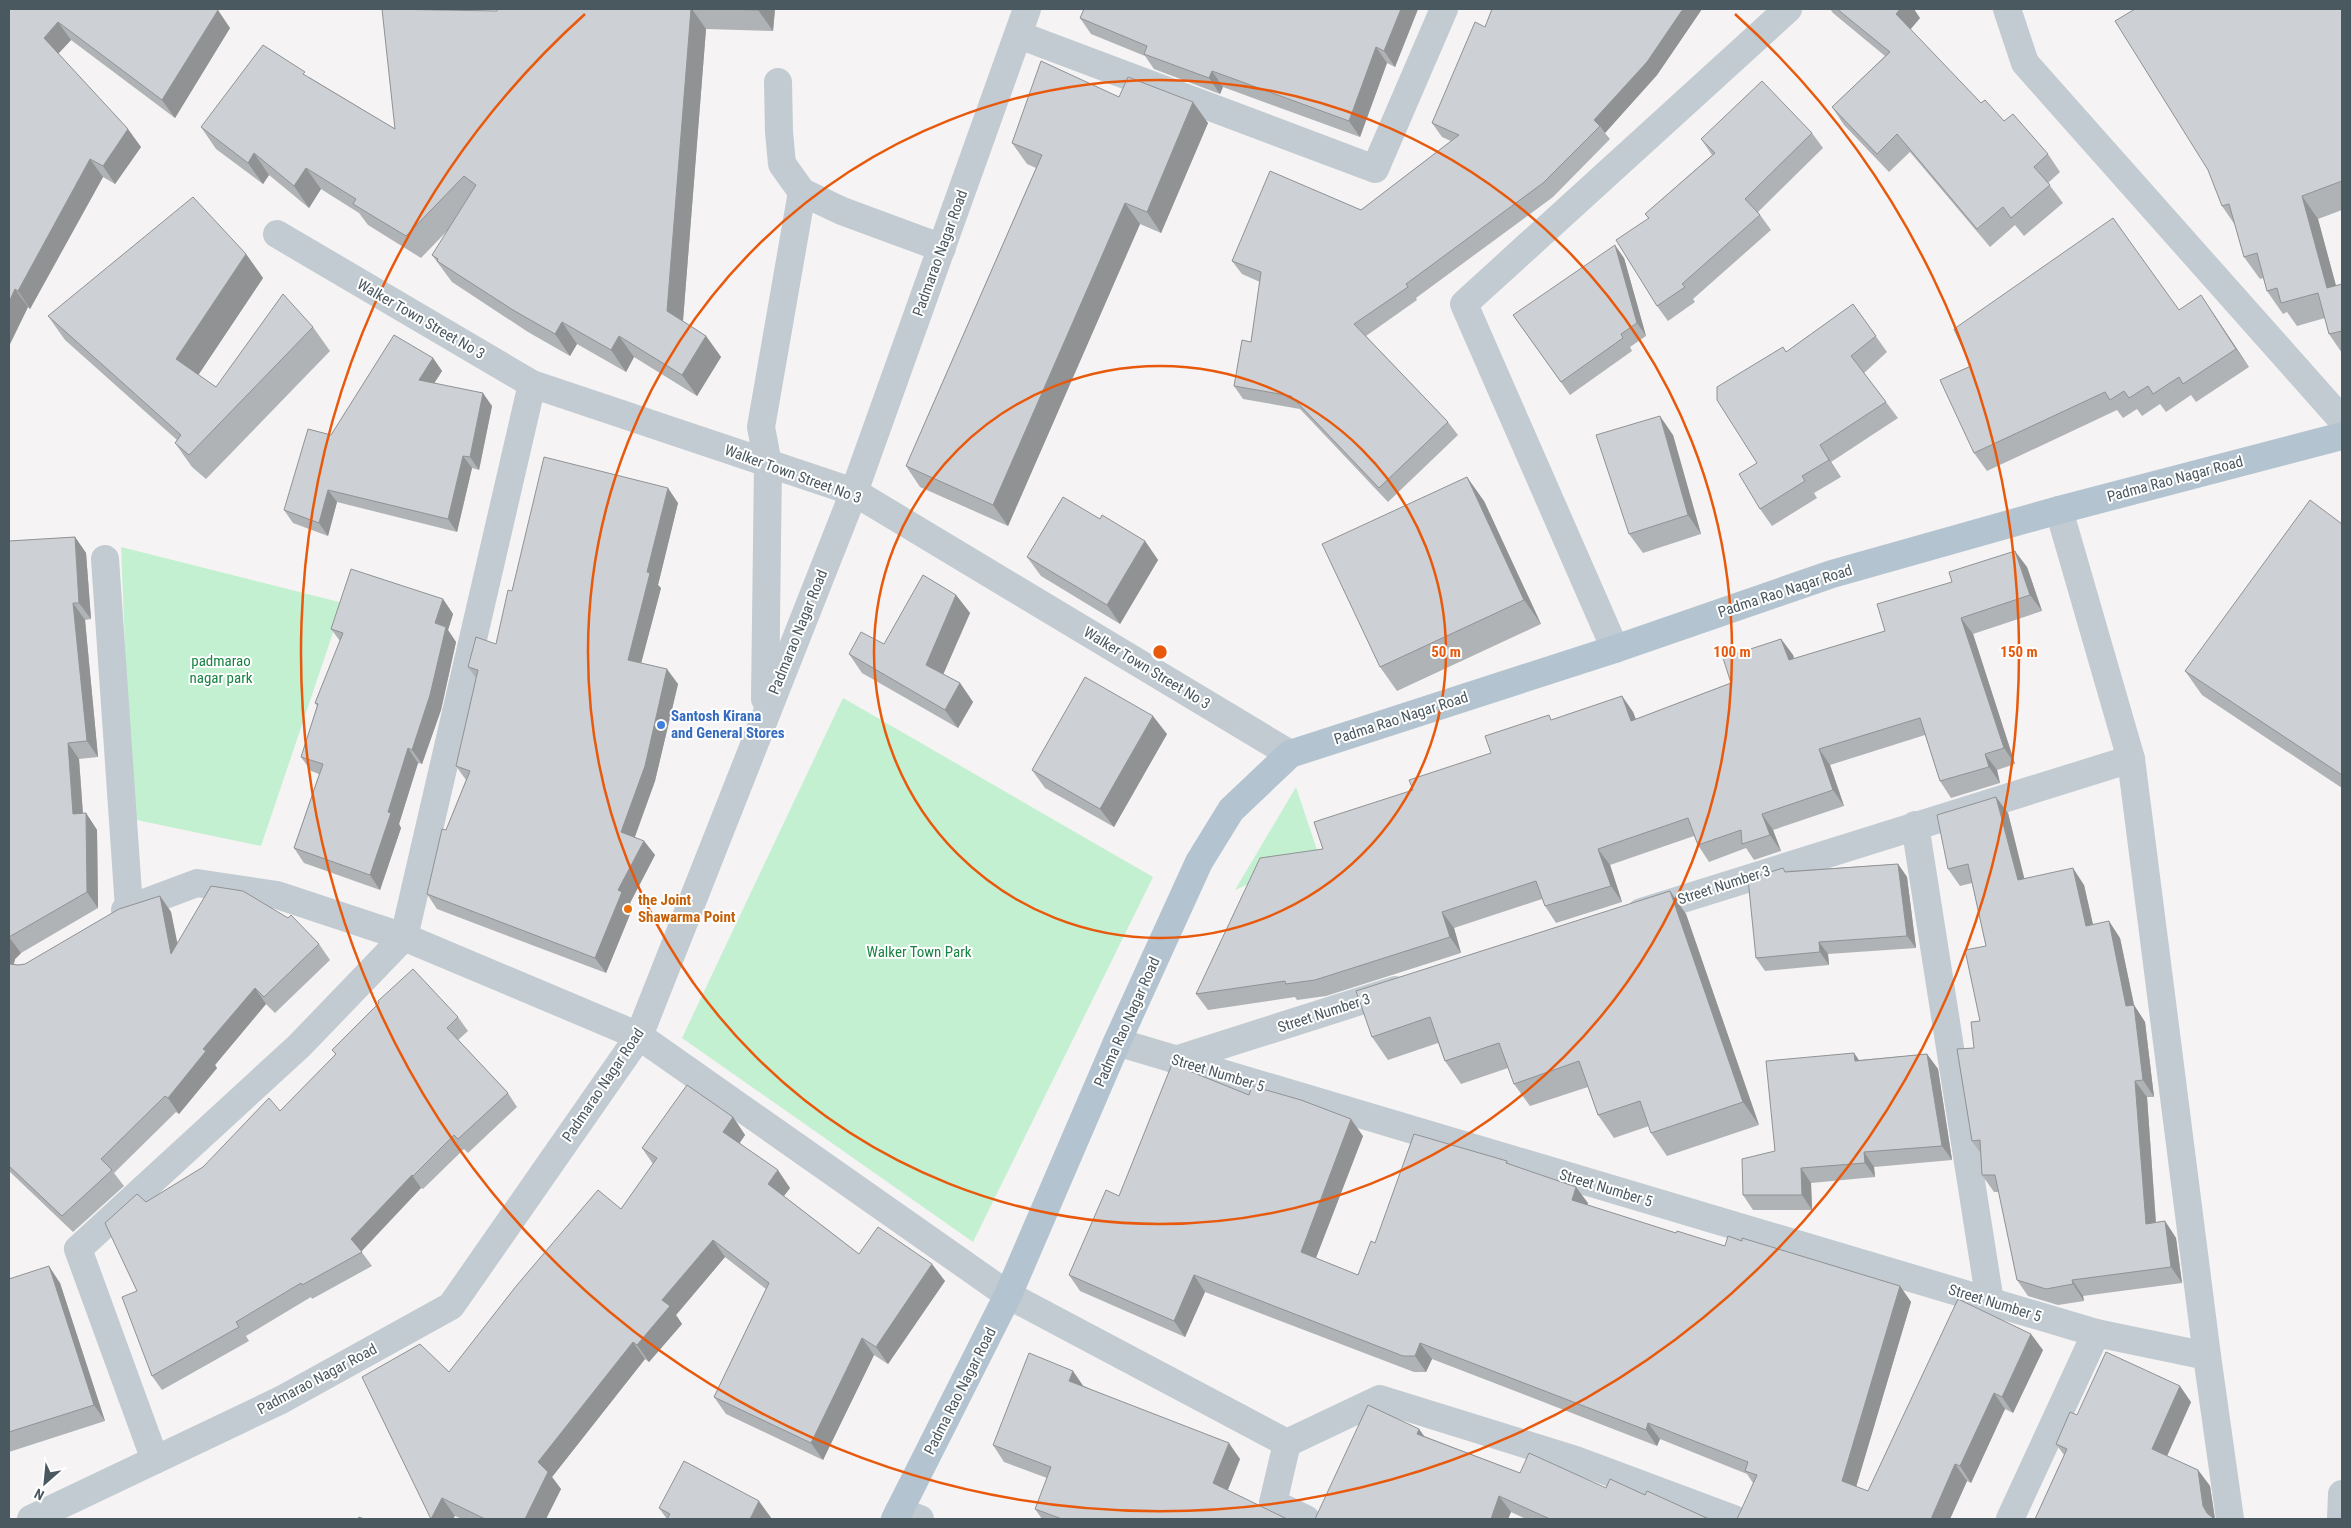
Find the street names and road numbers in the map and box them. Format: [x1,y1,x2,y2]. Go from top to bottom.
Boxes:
street label: Padmarao Nagar Road [909,187,971,319]
street label: Walker Town Street No 3 [354,275,488,363]
street label: Walker Town Street No 3 [722,441,864,507]
street label: Padma Rao Nagar Road [2105,452,2245,506]
street label: Padma Rao Nagar Road [1716,561,1854,621]
street label: Padmarao Nagar Road [765,567,831,697]
street label: Walker Town Street No 3 [1080,623,1214,713]
street label: Padma Rao Nagar Road [1332,688,1470,748]
street label: Street Number 3 [1675,862,1773,908]
street label: Padma Rao Nagar Road [1090,954,1164,1090]
street label: Street Number 3 [1275,990,1373,1036]
street label: Padmarao Nagar Road [558,1025,648,1145]
street label: Street Number 5 [1169,1050,1267,1096]
street label: Street Number 5 [1557,1165,1655,1211]
street label: Street Number 5 [1946,1280,2044,1326]
street label: Padma Rao Nagar Road [920,1325,1000,1457]
street label: Padmarao Nagar Road [254,1340,380,1418]

